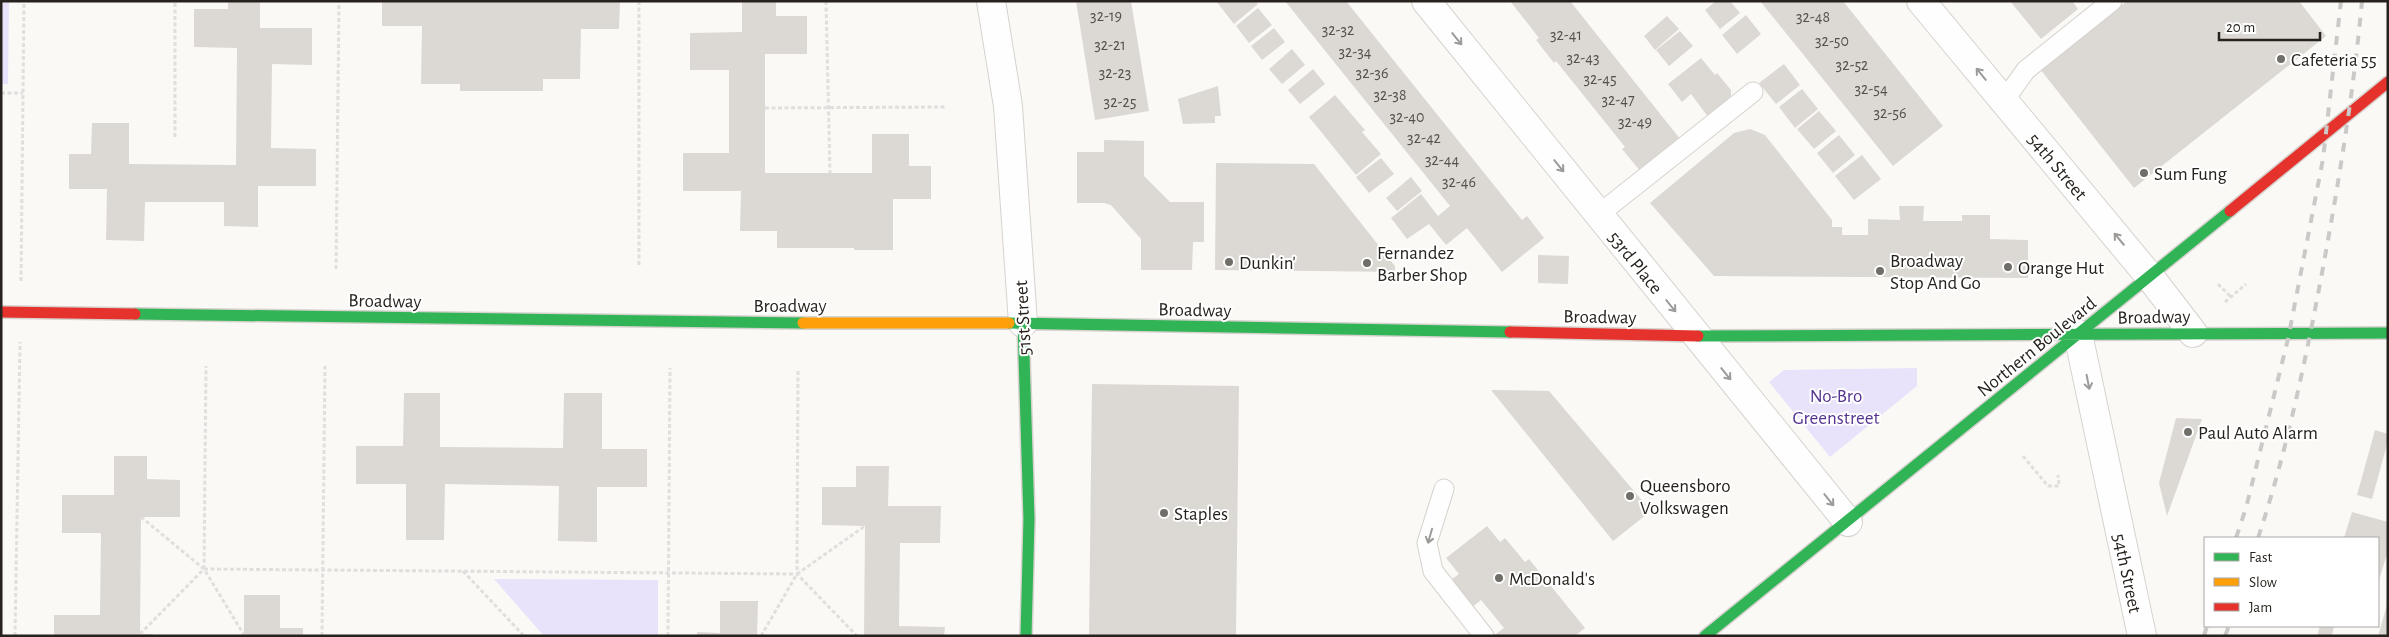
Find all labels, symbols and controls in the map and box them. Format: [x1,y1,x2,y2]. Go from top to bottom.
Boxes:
house number: 32-19 [1090,8,1122,24]
house number: 32-48 [1796,9,1830,25]
scale bar [2219,10,2320,42]
text: 20 m [2226,20,2255,35]
house number: 32-32 [1322,22,1354,38]
house number: 32-41 [1550,27,1582,43]
one-way arrow [1451,32,1462,45]
house number: 32-50 [1815,33,1849,49]
house number: 32-21 [1094,37,1126,53]
house number: 32-34 [1338,44,1372,60]
house number: 32-43 [1566,50,1600,66]
place label: Cafeteria 55 [2291,51,2377,70]
marker: Cafeteria 55 [2275,53,2287,65]
house number: 32-52 [1836,57,1868,73]
house number: 32-23 [1099,65,1131,81]
house number: 32-36 [1356,65,1388,81]
one-way arrow [1975,68,1986,81]
house number: 32-45 [1583,71,1617,87]
house number: 32-54 [1854,81,1888,97]
house number: 32-38 [1374,87,1406,103]
house number: 32-47 [1601,92,1635,108]
house number: 32-25 [1104,94,1136,110]
house number: 32-56 [1874,105,1907,121]
house number: 32-40 [1390,109,1424,125]
house number: 32-49 [1618,114,1652,130]
house number: 32-42 [1407,130,1441,146]
street label: 54th Street [2024,130,2090,204]
house number: 32-44 [1425,152,1459,168]
one-way arrow [1553,159,1564,172]
place label: Sum Fung [2154,165,2227,184]
marker: Sum Fung [2138,167,2150,179]
house number: 32-46 [1442,174,1476,190]
street label: 53rd Place [1604,228,1666,298]
one-way arrow [2113,233,2124,246]
place label: Fernandez Barber Shop [1377,244,1467,285]
place label: Broadway Stop And Go [1890,252,1981,293]
place label: Dunkin' [1239,254,1296,273]
marker: Dunkin' [1223,256,1235,268]
marker: Fernandez Barber Shop [1361,257,1373,269]
place label: Orange Hut [2018,259,2104,278]
marker: Orange Hut [2002,261,2014,273]
marker: Broadway Stop And Go [1874,265,1886,277]
street label: 51st Street [1012,280,1035,356]
street label: Broadway [348,291,422,312]
street label: Northern Boulevard [1974,294,2100,401]
street label: Broadway [753,297,827,316]
one-way arrow [1666,299,1677,312]
street label: Broadway [1158,300,1232,321]
street label: Broadway [1563,307,1637,328]
street label: Broadway [2117,307,2191,328]
one-way arrow [1721,367,1732,380]
one-way arrow [2083,373,2093,389]
park label: No-Bro Greenstreet [1792,387,1880,428]
place label: Paul Auto Alarm [2198,424,2318,443]
marker: Paul Auto Alarm [2182,426,2194,438]
place label: Queensboro Volkswagen [1640,477,1731,518]
marker: Queensboro Volkswagen [1624,490,1636,502]
one-way arrow [1824,493,1835,506]
place label: Staples [1174,505,1228,524]
marker: Staples [1158,507,1170,519]
one-way arrow [1424,527,1434,543]
street label: 54th Street [2109,532,2144,615]
legend [2204,537,2379,627]
text: Fast [2249,550,2273,565]
place label: McDonald's [1509,570,1595,589]
marker: McDonald's [1493,572,1505,584]
text: Slow [2249,575,2277,590]
text: Jam [2249,600,2272,615]

